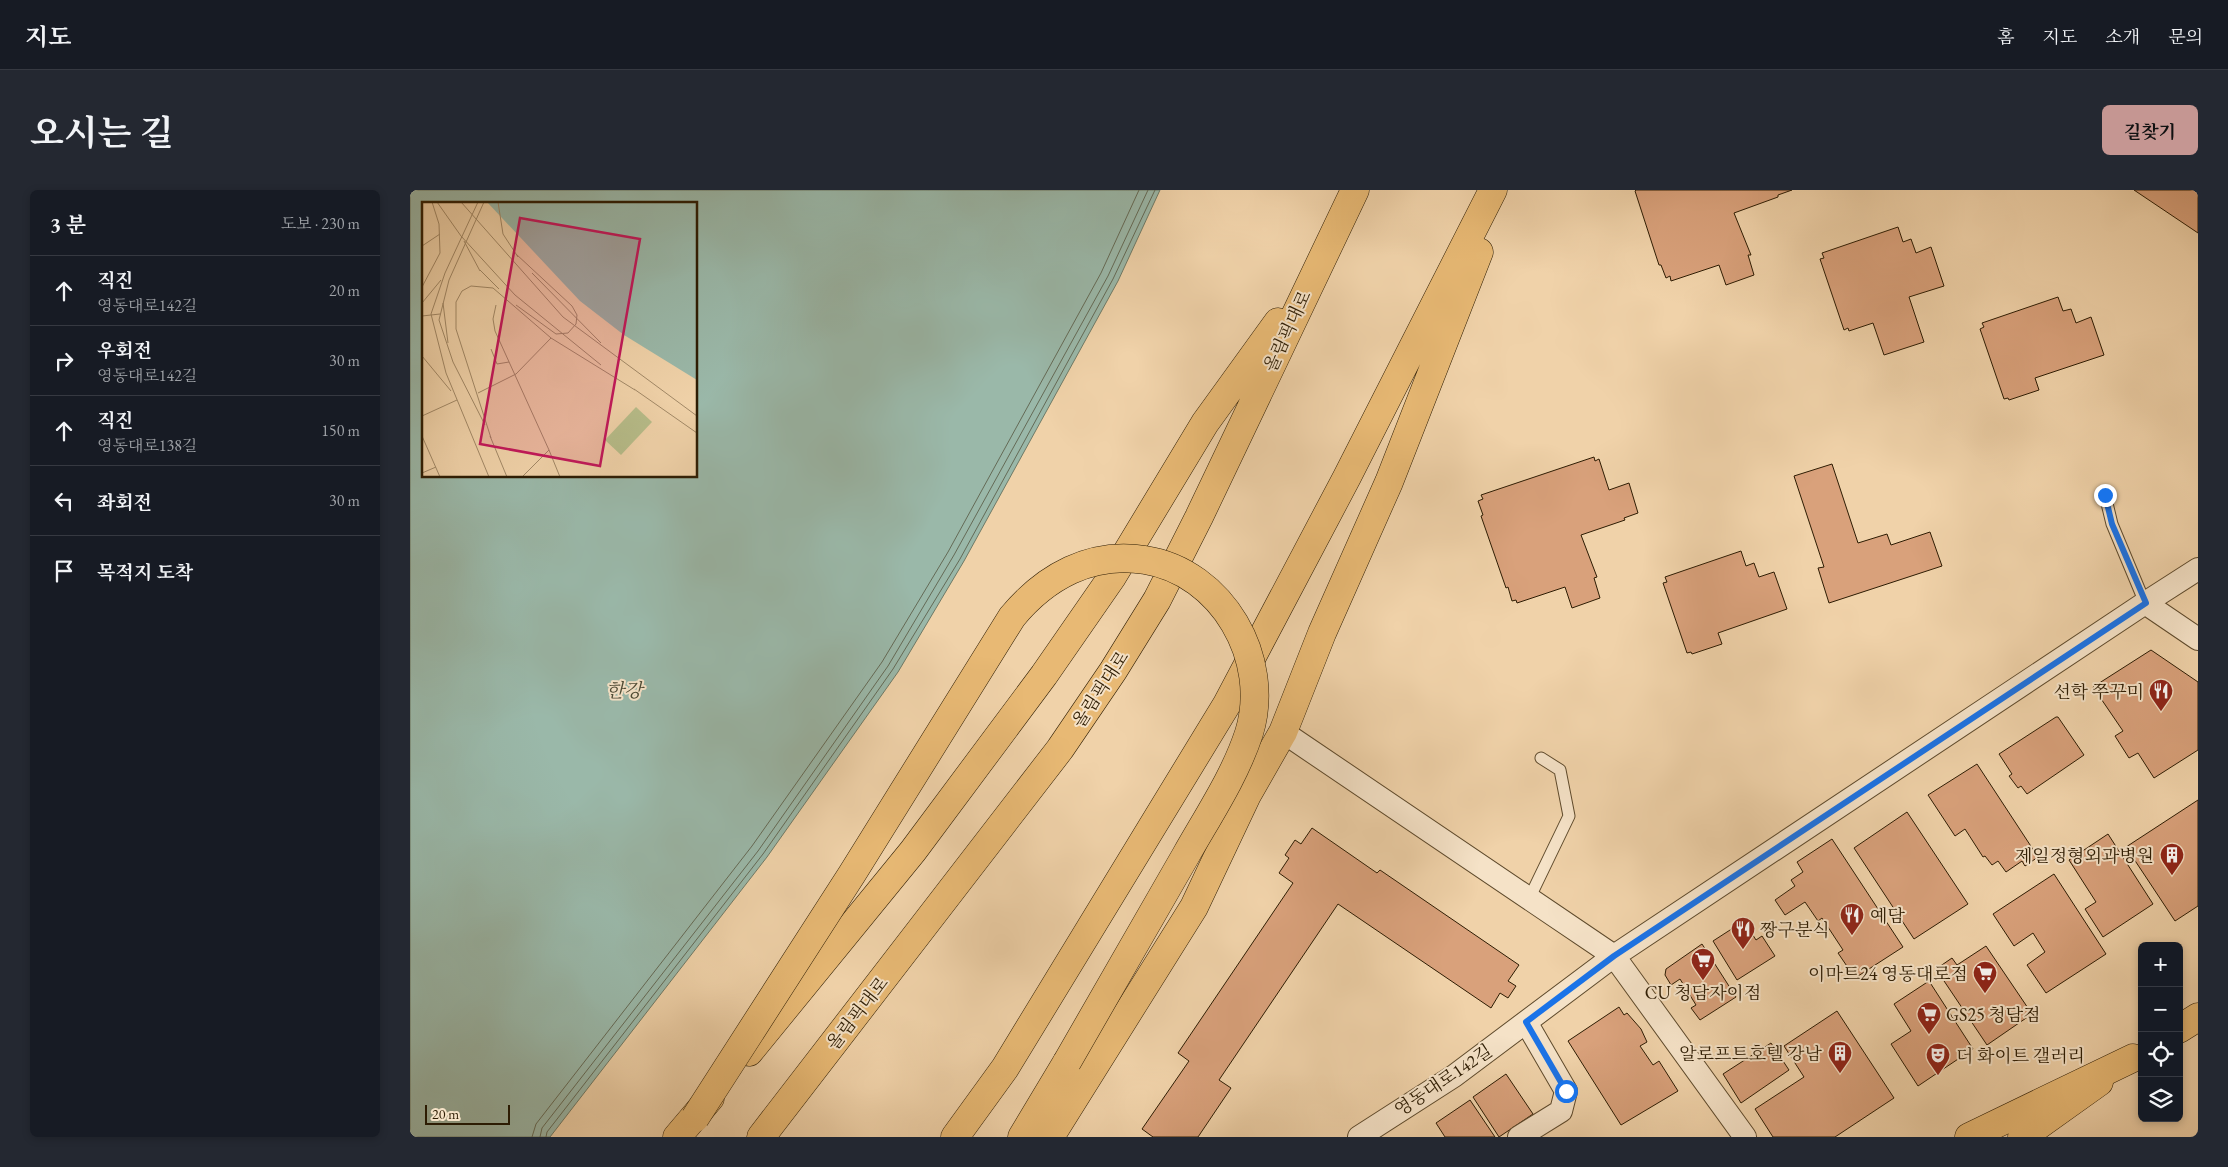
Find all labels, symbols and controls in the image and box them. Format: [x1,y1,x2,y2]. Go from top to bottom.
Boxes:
text: 지도 [25,21,71,52]
text: 홈 [1997,25,2015,48]
text: 지도 [2043,25,2077,48]
text: 소개 [2105,25,2140,48]
text: 문의 [2168,25,2203,48]
button: 길찾기 [2102,105,2198,155]
text: 오시는 길 [30,110,174,155]
inset map [422,202,698,478]
text: 3 분 [50,211,86,238]
text: 도보 · 230 m [281,213,360,234]
text: 직진 [97,268,134,293]
icon: ahead [50,277,78,305]
text: 20 m [329,280,360,301]
street label: 올림픽대로 [1258,287,1316,375]
text: 영동대로142길 [97,295,197,316]
text: 우회전 [97,338,152,363]
icon: right [50,347,78,375]
text: 30 m [329,350,360,371]
text: 영동대로142길 [97,365,197,386]
text: 직진 [97,408,134,433]
icon: ahead [50,417,78,445]
text: 150 m [321,420,360,441]
text: 영동대로138길 [97,435,197,456]
route end [2094,484,2117,507]
icon: left [50,487,78,515]
text: 좌회전 [97,490,152,515]
text: 30 m [329,490,360,511]
icon: arrive [50,557,78,585]
text: 목적지 도착 [97,560,193,585]
street label: 올림픽대로 [1067,646,1133,732]
water label: 한강 [606,678,645,703]
restaurant icon: 선학 쭈꾸미 [2148,678,2174,712]
place label: 선학 쭈꾸미 [2053,680,2144,703]
building icon: 제일정형외과병원 [2159,842,2185,876]
place label: 제일정형외과병원 [2015,844,2154,867]
restaurant icon: 예담 [1839,902,1865,936]
place label: 예담 [1870,904,1905,927]
restaurant icon: 짱구분식 [1730,916,1756,950]
place label: 짱구분식 [1760,918,1830,941]
map controls [2138,942,2183,1122]
button: + [2138,942,2183,987]
supermarket icon: CU 청담자이점 [1690,947,1716,981]
supermarket icon: 이마트24 영동대로점 [1972,960,1998,994]
place label: 이마트24 영동대로점 [1808,962,1968,985]
street label: 올림픽대로 [821,972,893,1054]
place label: CU 청담자이점 [1645,981,1761,1004]
button: − [2138,987,2183,1032]
supermarket icon: GS25 청담점 [1916,1001,1942,1035]
place label: GS25 청담점 [1946,1003,2041,1026]
button: locate [2138,1032,2183,1077]
street label: 영동대로142길 [1390,1039,1496,1121]
building icon: 알로프트호텔 강남 [1827,1040,1853,1074]
place label: 알로프트호텔 강남 [1679,1042,1823,1065]
theatre icon: 더 화이트 갤러리 [1925,1042,1951,1076]
place label: 더 화이트 갤러리 [1956,1044,2085,1067]
button: layers [2138,1077,2183,1122]
route start [1555,1080,1578,1103]
scale bar [425,1102,510,1125]
text: 20 m [432,1105,459,1123]

